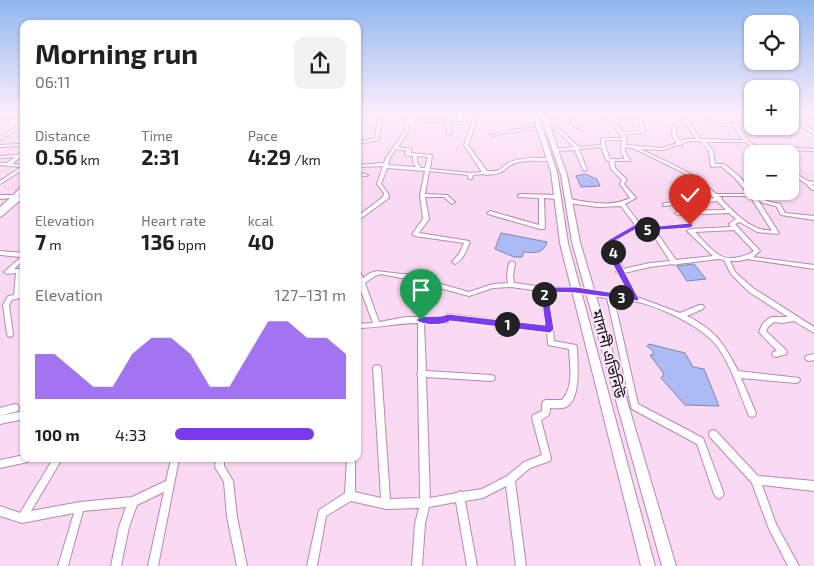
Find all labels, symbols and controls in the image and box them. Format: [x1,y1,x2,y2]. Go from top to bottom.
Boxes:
map controls [744,15,799,200]
button: locate [744,15,799,70]
text: Morning run [35,36,198,70]
button: share [294,37,346,89]
text: 06:11 [35,72,70,91]
button: + [744,80,799,135]
text: Distance [35,127,90,144]
text: Time [141,127,173,144]
text: Pace [248,127,278,144]
text: 0.56 [35,144,77,169]
text: 2:31 [141,144,180,169]
text: 4:29 [248,144,291,169]
button: − [744,145,799,200]
text: km [77,151,100,168]
text: /km [291,151,321,168]
pin [669,174,711,225]
icon: check [676,181,704,209]
text: Elevation [35,212,94,229]
text: Heart rate [141,212,206,229]
text: kcal [248,212,273,229]
pin: 5 [634,216,660,242]
text: 5 [644,221,651,238]
text: 7 [35,229,46,254]
text: 136 [141,229,175,254]
text: 40 [248,229,274,254]
text: m [46,236,61,253]
text: bpm [175,236,206,253]
pin: 4 [600,240,626,264]
text: 4 [609,244,618,261]
pin [400,269,442,320]
icon: arrive [407,276,435,304]
pin: 2 [532,282,556,306]
pin: 3 [608,284,634,310]
text: Elevation [35,285,103,304]
text: 127–131 m [275,285,346,304]
text: 2 [540,286,549,303]
text: 3 [618,289,625,306]
street label: মাদানী এভিনিউ [588,306,630,400]
pin: 1 [494,312,520,336]
text: 1 [504,316,511,333]
text: 100 m [35,425,80,444]
text: 4:33 [115,425,146,444]

